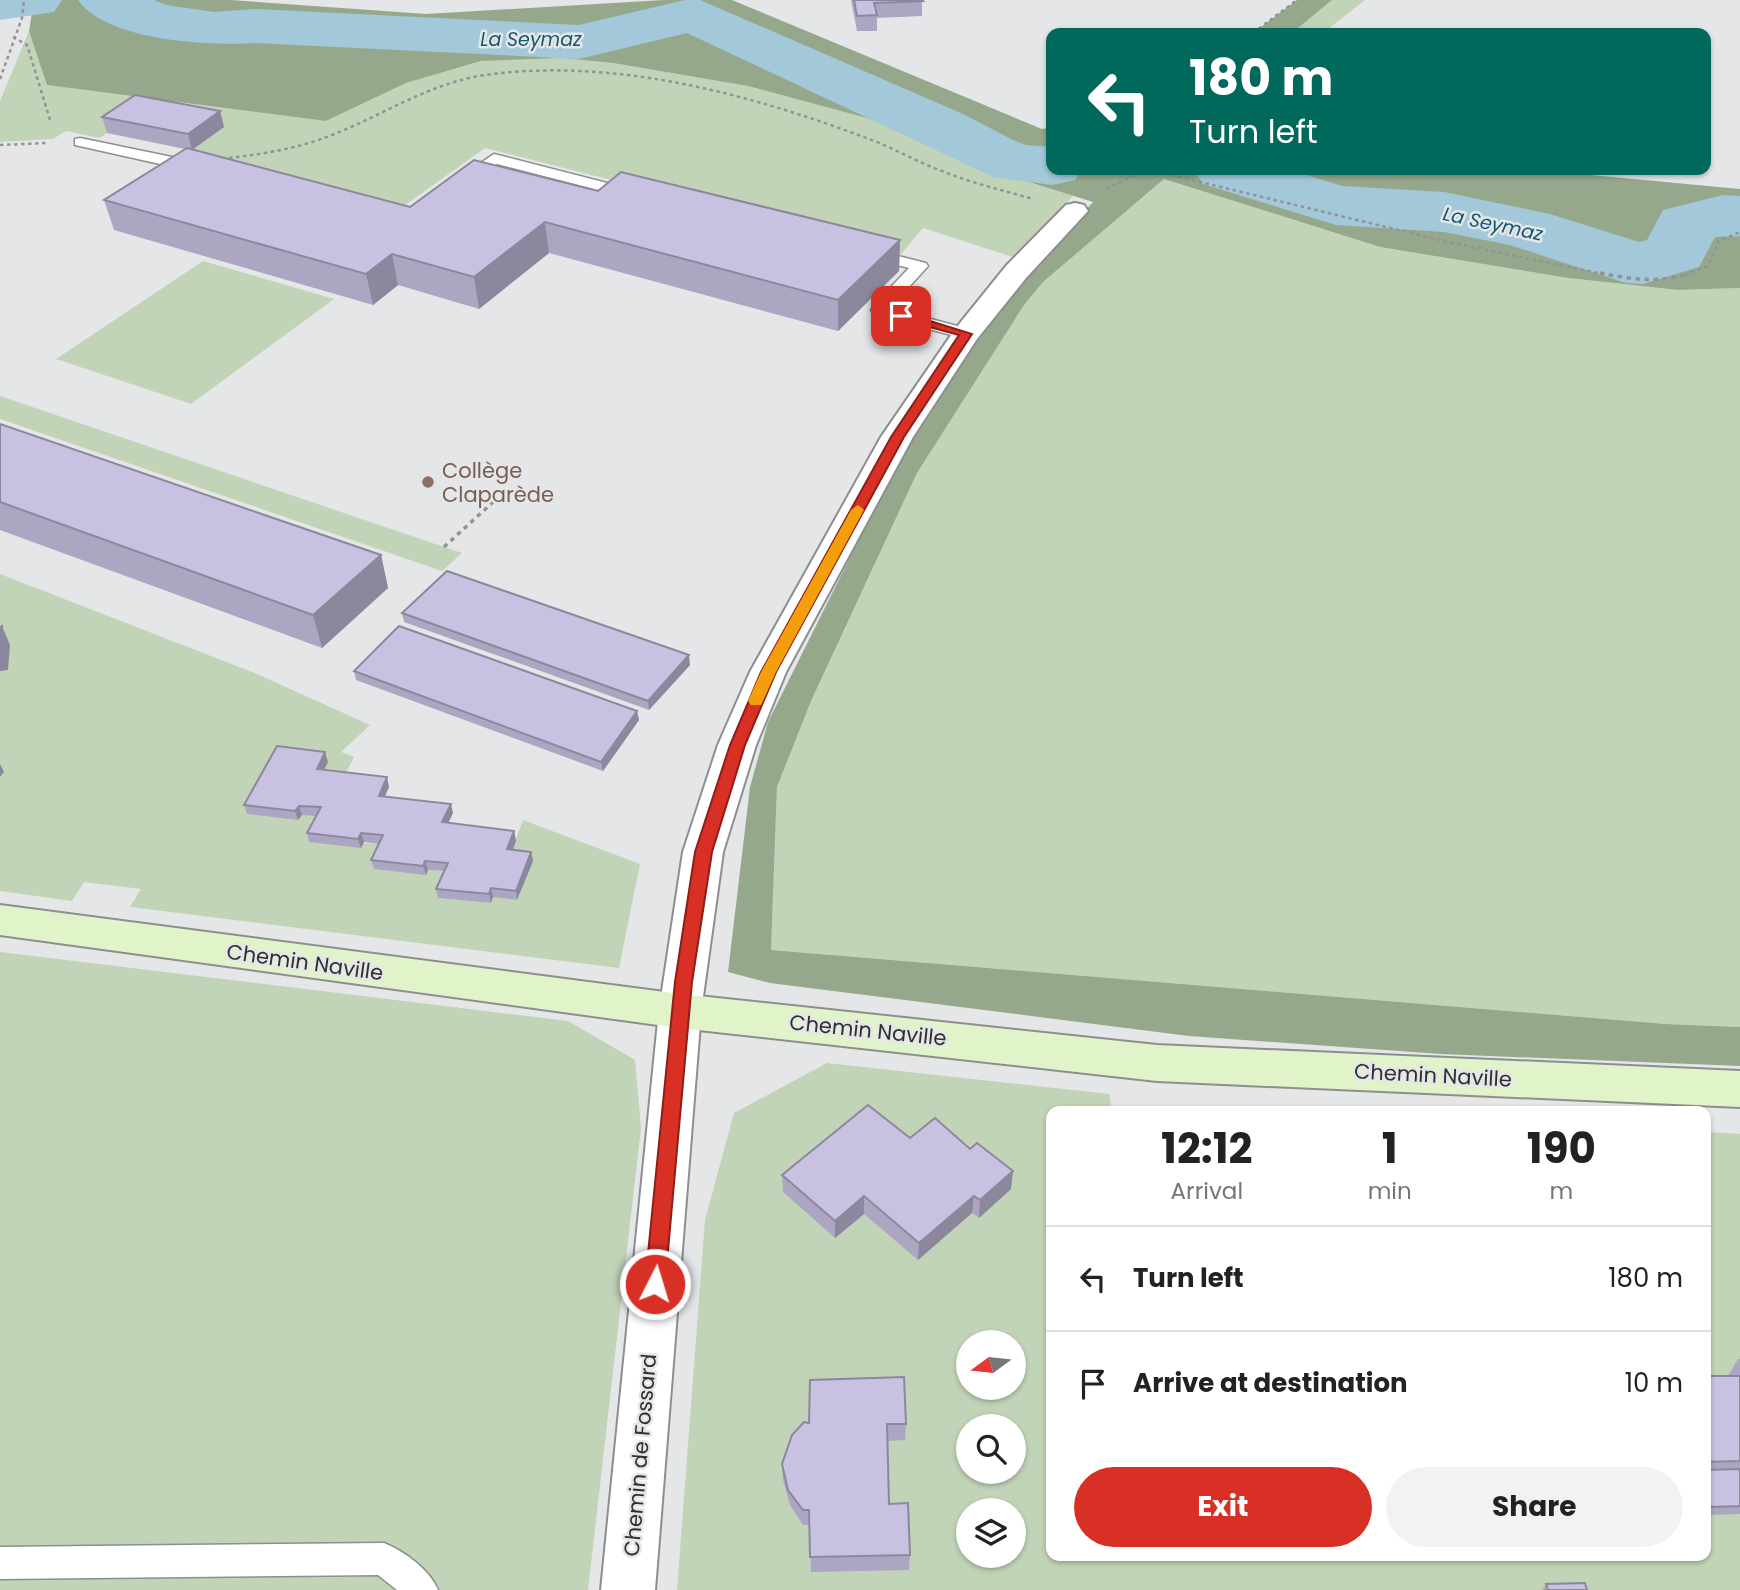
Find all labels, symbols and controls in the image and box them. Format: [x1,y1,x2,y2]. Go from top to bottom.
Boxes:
water label: La Seymaz [480,26,582,53]
text: 180 m [1189,44,1333,112]
icon: left [1074,56,1165,147]
text: Turn left [1189,109,1318,154]
water label: La Seymaz [1441,200,1546,248]
pin [871,286,931,346]
icon: arrive [882,297,920,335]
place label: Collège Claparède [442,456,554,509]
marker: Collège Claparède [420,474,436,490]
street label: Chemin Naville [225,937,385,987]
street label: Chemin Naville [788,1007,948,1053]
street label: Chemin Naville [1353,1056,1513,1094]
text: 12:12 [1161,1119,1253,1178]
text: 1 [1382,1119,1398,1178]
text: 190 [1527,1119,1596,1178]
text: Arrival [1171,1175,1243,1207]
text: min [1368,1175,1412,1207]
text: m [1550,1175,1573,1207]
position arrow [618,1247,692,1321]
icon: left [1074,1260,1112,1298]
text: Turn left [1133,1260,1244,1296]
text: 180 m [1608,1260,1683,1296]
north arrow [956,1330,1026,1400]
map controls [956,1330,1026,1568]
street label: Chemin de Fossard [617,1352,663,1558]
icon: arrive [1074,1365,1112,1403]
text: Arrive at destination [1133,1365,1408,1401]
text: 10 m [1625,1365,1683,1401]
button: search [956,1414,1026,1484]
button: Exit [1074,1467,1372,1547]
button: Share [1386,1467,1683,1547]
button: layers [956,1498,1026,1568]

